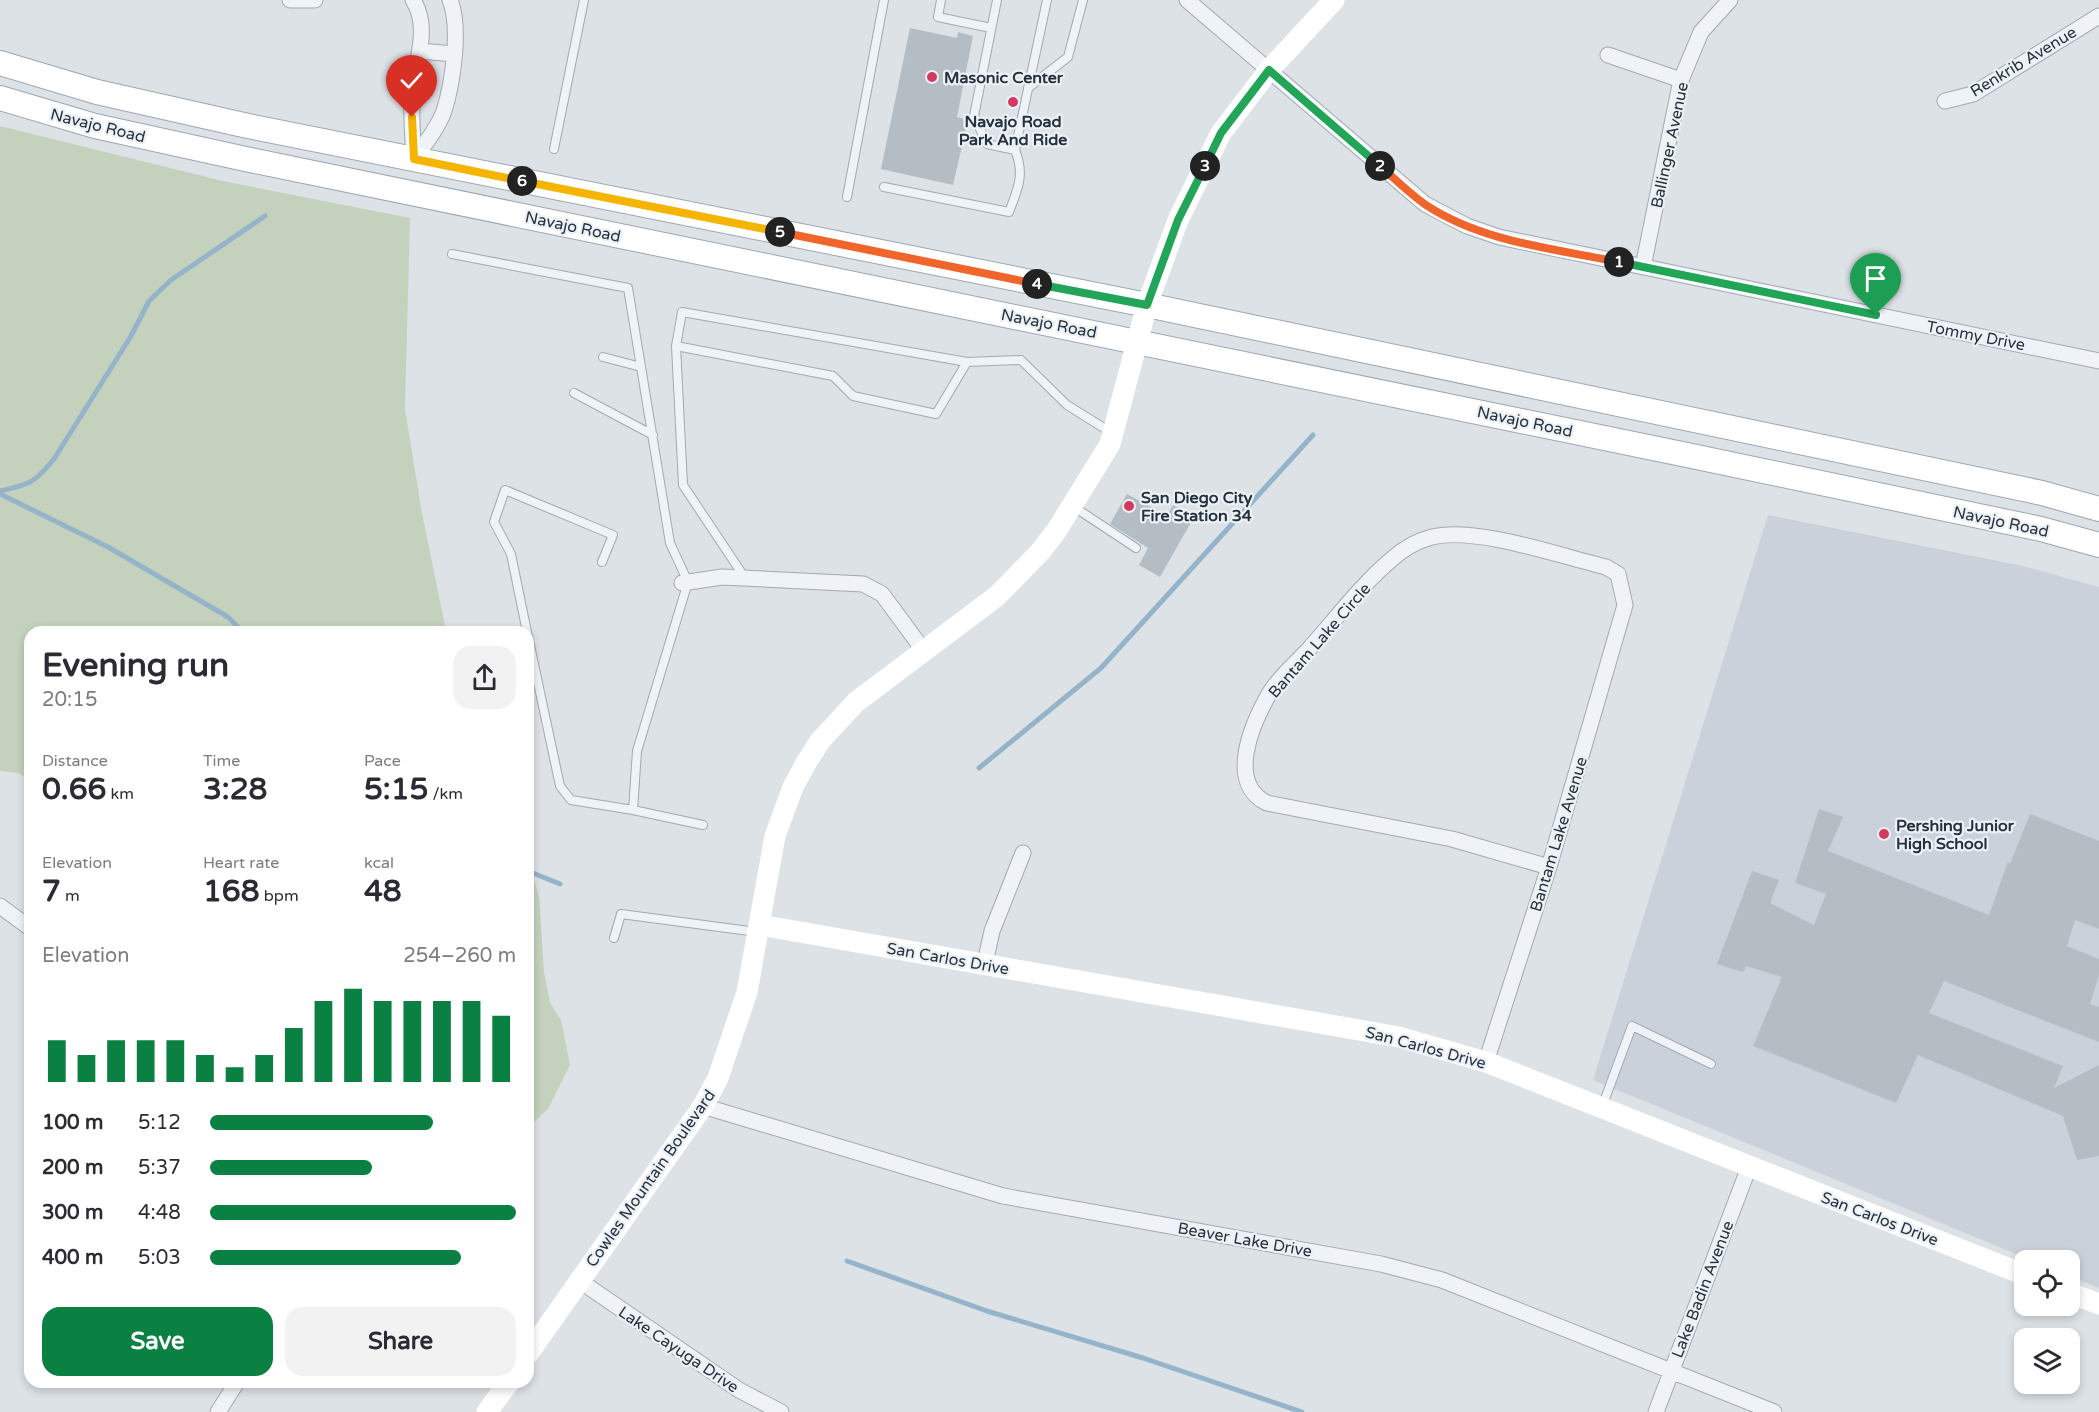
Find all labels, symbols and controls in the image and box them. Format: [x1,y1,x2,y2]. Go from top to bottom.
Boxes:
street label: Renkrib Avenue [1967,22,2080,101]
pin [386,55,437,117]
icon: check [395,64,428,97]
place label: Masonic Center [944,68,1064,88]
marker: Masonic Center [925,70,939,84]
street label: Ballinger Avenue [1647,80,1693,210]
marker: Navajo Road Park And Ride [1006,95,1020,109]
street label: Navajo Road [48,105,147,147]
place label: Navajo Road Park And Ride [959,112,1067,150]
pin: 3 [1190,151,1220,181]
pin: 2 [1365,151,1395,181]
text: 3 [1200,156,1210,176]
text: 2 [1375,156,1385,176]
pin: 6 [507,166,537,196]
text: 6 [517,171,527,191]
street label: Navajo Road [523,207,622,247]
pin: 5 [765,217,795,247]
text: 5 [775,222,785,242]
pin: 1 [1604,247,1634,277]
text: 1 [1614,252,1624,272]
pin [1850,253,1901,315]
icon: arrive [1859,262,1892,295]
pin: 4 [1022,269,1052,299]
text: 4 [1032,274,1042,294]
street label: Navajo Road [999,305,1098,343]
street label: Tommy Drive [1925,317,2027,355]
street label: Navajo Road [1475,402,1574,442]
place label: San Diego City Fire Station 34 [1141,488,1253,526]
marker: San Diego City Fire Station 34 [1122,499,1136,513]
street label: Navajo Road [1951,502,2050,542]
street label: Bantam Lake Circle [1264,579,1375,702]
text: Evening run [42,646,229,685]
button: share [453,646,516,709]
text: 20:15 [42,688,97,712]
text: Distance [42,751,108,771]
text: Time [203,751,240,771]
text: Pace [364,751,401,771]
street label: Bantam Lake Avenue [1526,754,1592,914]
text: 0.66 [42,771,106,808]
text: 3:28 [203,771,267,808]
text: 5:15 [364,771,428,808]
text: km [106,784,134,804]
text: /km [428,784,463,804]
place label: Pershing Junior High School [1896,816,2015,854]
marker: Pershing Junior High School [1877,827,1891,841]
text: Elevation [42,853,112,873]
text: Heart rate [203,853,279,873]
text: kcal [364,853,394,873]
text: 7 [42,873,61,910]
text: 168 [203,873,260,910]
text: 48 [364,873,402,910]
text: m [61,886,80,906]
text: bpm [260,886,299,906]
street label: San Carlos Drive [885,938,1011,980]
text: Elevation [42,944,129,968]
text: 254–260 m [403,944,516,968]
street label: San Carlos Drive [1363,1022,1488,1074]
street label: Cowles Mountain Boulevard [582,1086,720,1271]
text: 100 m [42,1111,103,1135]
text: 5:12 [138,1111,181,1135]
text: 200 m [42,1156,103,1180]
text: 5:37 [138,1156,181,1180]
street label: San Carlos Drive [1818,1187,1941,1250]
text: 300 m [42,1201,103,1225]
text: 4:48 [138,1201,181,1225]
street label: Beaver Lake Drive [1176,1218,1314,1262]
street label: Lake Badin Avenue [1668,1218,1738,1361]
text: 400 m [42,1246,103,1270]
text: 5:03 [138,1246,181,1270]
map controls [2014,1250,2080,1394]
button: locate [2014,1250,2080,1316]
street label: Lake Cayuga Drive [614,1302,742,1398]
button: Save [42,1307,273,1376]
button: Share [285,1307,516,1376]
button: layers [2014,1328,2080,1394]

